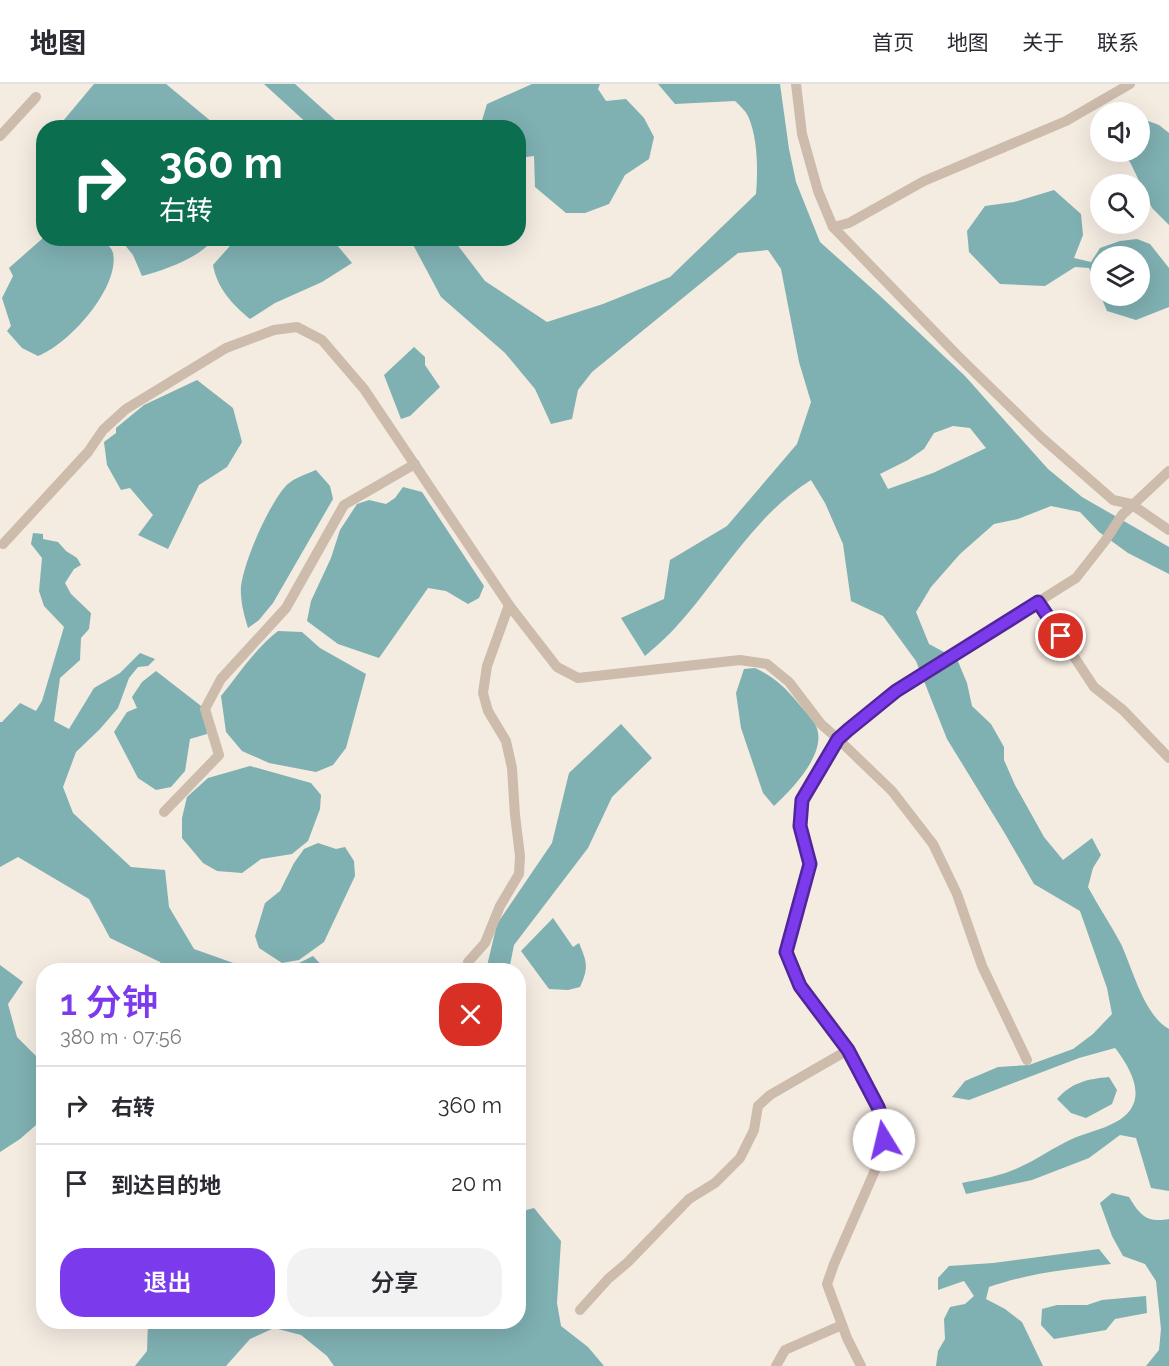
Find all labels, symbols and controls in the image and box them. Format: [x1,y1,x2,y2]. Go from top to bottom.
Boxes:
text: 地图 [30,27,86,60]
text: 首页 [872,30,914,55]
text: 地图 [947,30,989,55]
text: 关于 [1022,30,1064,55]
text: 联系 [1097,30,1139,55]
map controls [1090,102,1150,306]
button: sound [1090,102,1150,162]
text: 360 m [159,139,283,188]
icon: right [60,144,138,222]
button: search [1090,174,1150,234]
text: 右转 [159,195,213,226]
button: layers [1090,246,1150,306]
pin [1035,610,1086,661]
icon: arrive [1044,619,1077,652]
text: 1 分钟 [60,981,158,1023]
button: close [439,983,502,1046]
text: 380 m · 07:56 [60,1025,182,1049]
icon: right [60,1089,93,1122]
text: 360 m [438,1092,502,1118]
text: 右转 [111,1094,155,1120]
position arrow [852,1108,916,1172]
icon: arrive [60,1167,93,1200]
text: 20 m [451,1170,502,1196]
text: 到达目的地 [111,1172,221,1198]
button: 退出 [60,1248,275,1317]
button: 分享 [287,1248,502,1317]

